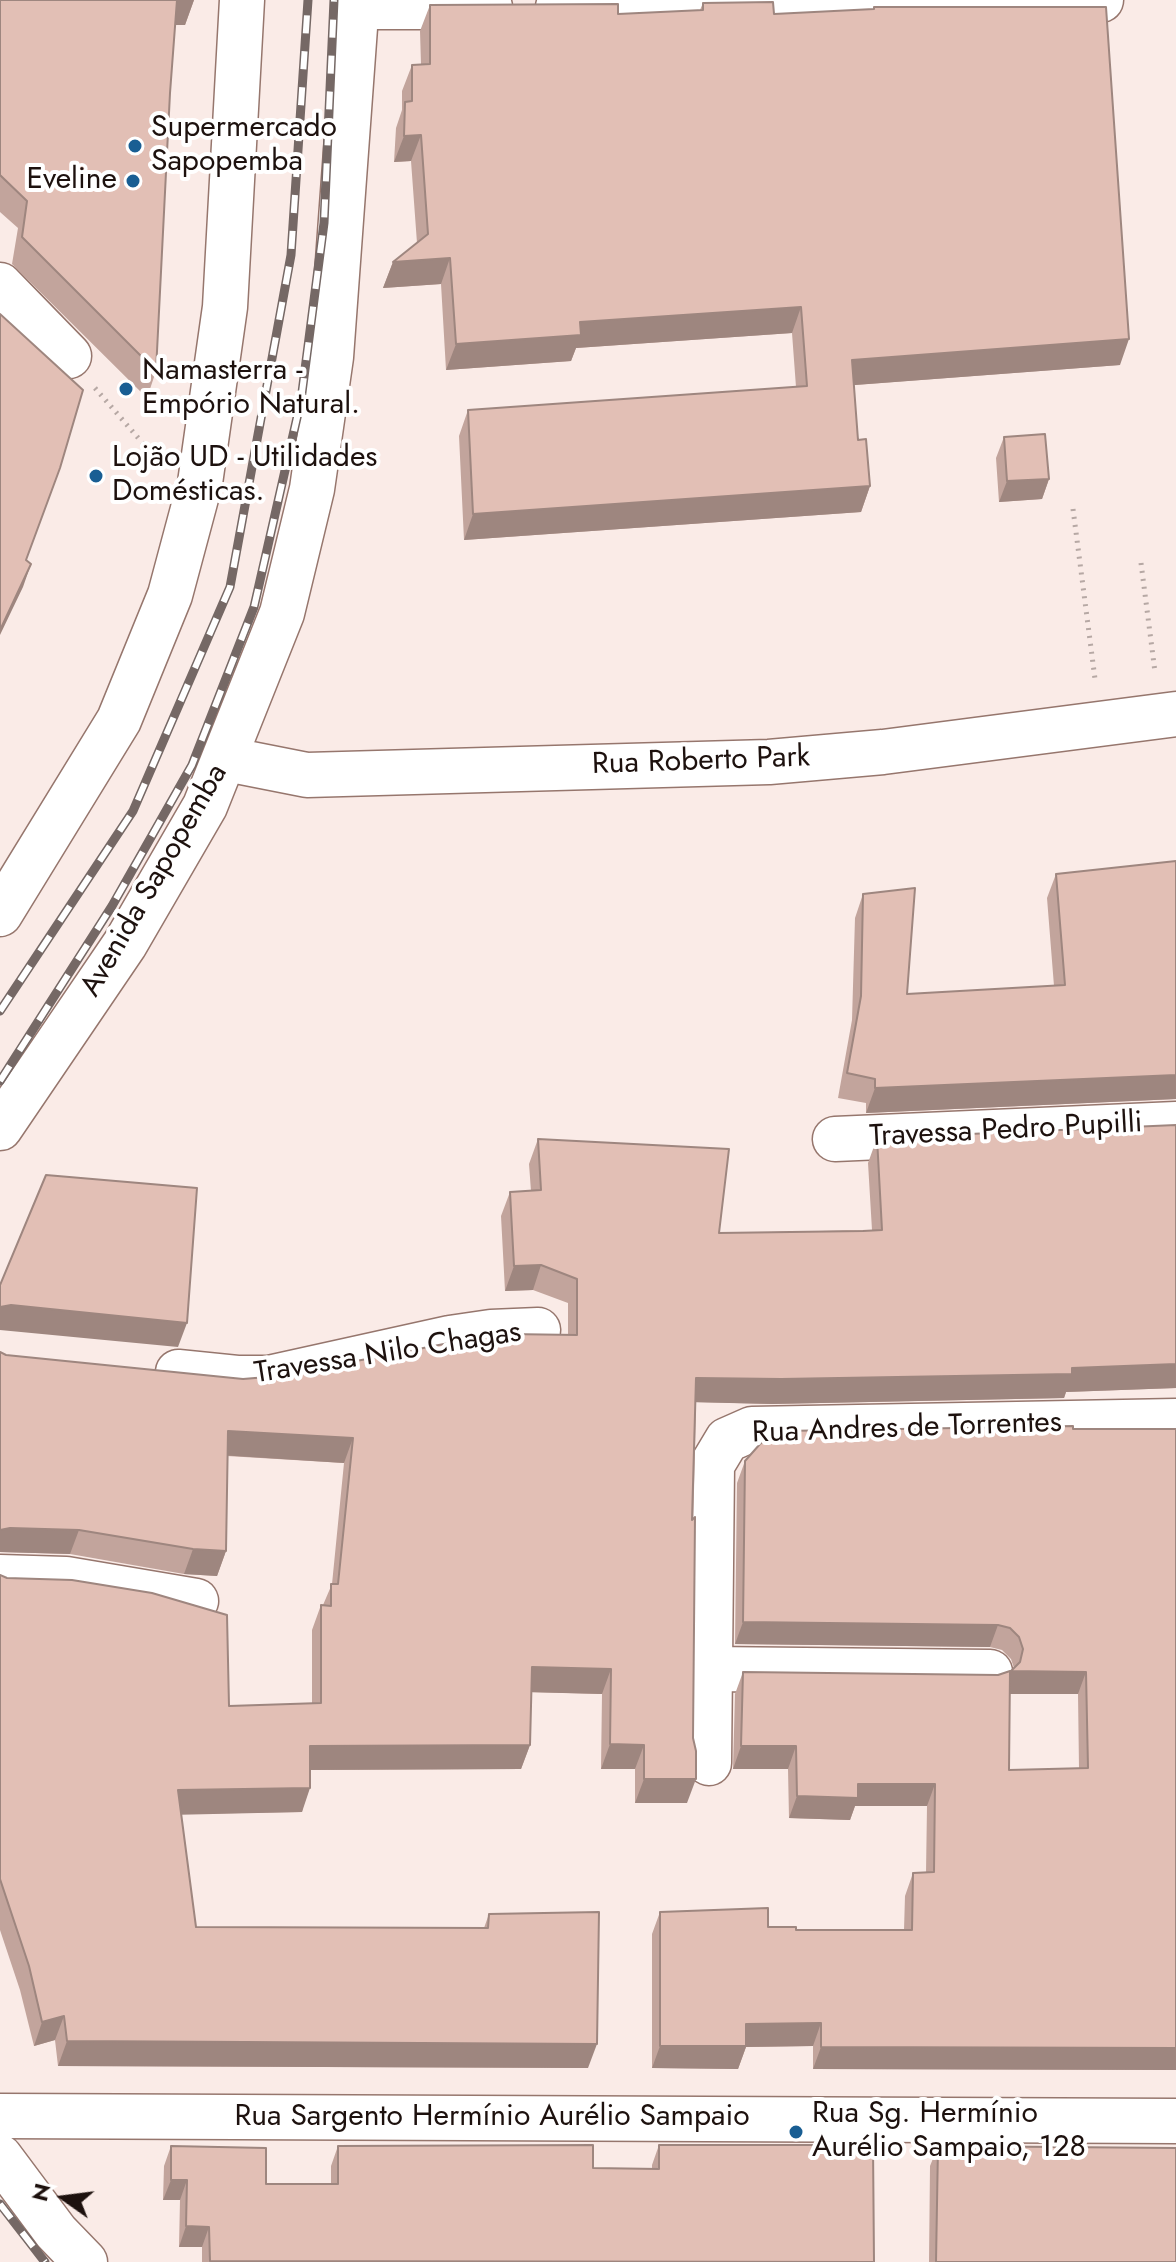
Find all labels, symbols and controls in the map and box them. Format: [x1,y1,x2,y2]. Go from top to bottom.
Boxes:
place label: Supermercado Sapopemba [151,111,337,182]
marker: Supermercado Sapopemba [126,137,144,155]
place label: Eveline [26,163,117,199]
marker: Eveline [124,172,142,190]
place label: Namasterra - Empório Natural. [142,354,360,424]
marker: Namasterra - Empório Natural. [117,380,135,398]
place label: Lojão UD - Utilidades Domésticas. [112,441,377,512]
marker: Lojão UD - Utilidades Domésticas. [87,467,105,485]
street label: Rua Roberto Park [591,740,811,784]
street label: Avenida Sapopemba [74,758,236,1004]
street label: Travessa Pedro Pupilli [869,1106,1143,1156]
street label: Travessa Nilo Chagas [252,1315,524,1393]
street label: Rua Andres de Torrentes [751,1406,1063,1452]
place label: Rua Sg. Hermínio Aurélio Sampaio, 128 [812,2097,1086,2168]
street label: Rua Sargento Hermínio Aurélio Sampaio [234,2100,750,2136]
marker: Rua Sg. Hermínio Aurélio Sampaio, 128 [787,2123,805,2141]
north arrow [24,2158,104,2238]
text: N [23,2180,58,2205]

